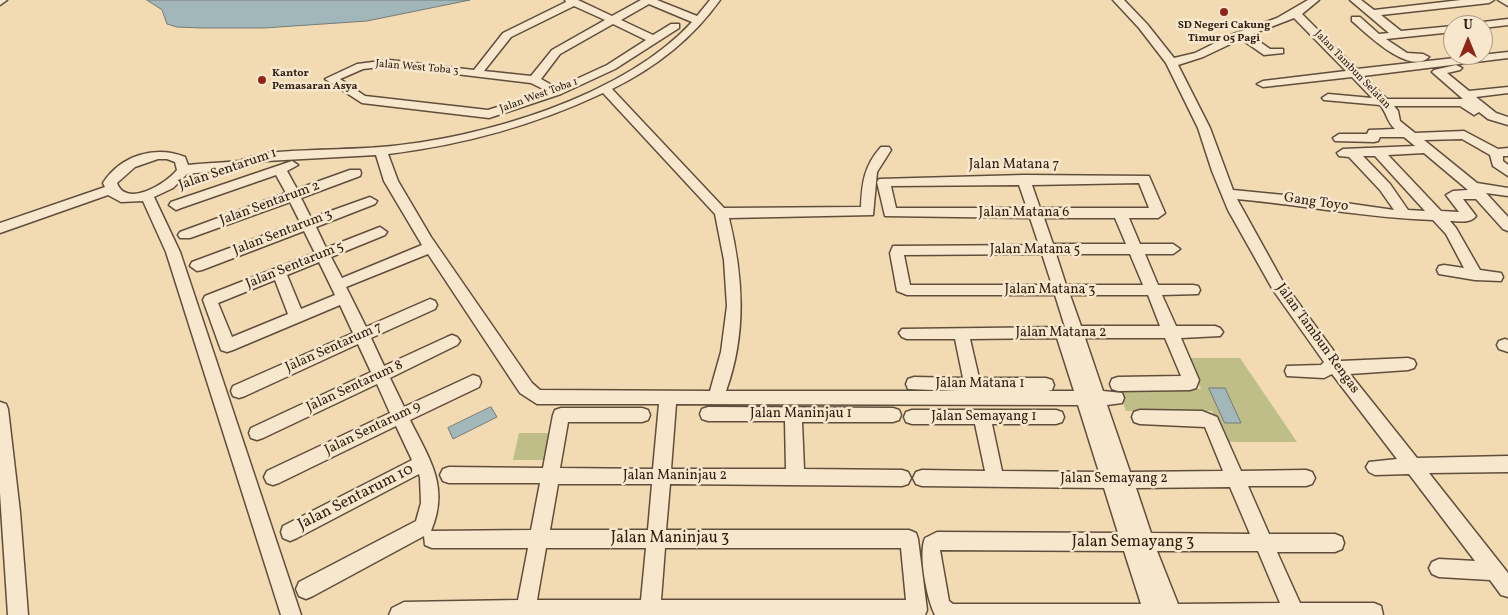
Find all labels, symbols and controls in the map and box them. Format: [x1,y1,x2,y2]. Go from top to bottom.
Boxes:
marker: SD Negeri Cakung Timur 05 Pagi [1218,6,1230,18]
north arrow [1443,15,1493,65]
text: U [1463,16,1473,35]
place label: SD Negeri Cakung Timur 05 Pagi [1178,19,1270,45]
street label: Jalan Tambun Selatan [1311,28,1393,112]
street label: Jalan West Toba 3 [375,58,459,78]
place label: Kantor Pemasaran Asya [272,67,358,93]
marker: Kantor Pemasaran Asya [256,74,268,86]
street label: Jalan West Toba 1 [498,76,580,116]
street label: Jalan Sentarum 1 [177,145,279,195]
street label: Jalan Matana 7 [969,157,1059,173]
street label: Jalan Sentarum 2 [218,178,322,230]
street label: Gang Toyo [1283,190,1349,216]
street label: Jalan Matana 6 [979,205,1069,221]
street label: Jalan Sentarum 3 [231,206,335,260]
street label: Jalan Sentarum 5 [244,239,346,293]
street label: Jalan Matana 5 [990,242,1080,258]
street label: Jalan Tambun Rengas [1271,281,1363,397]
street label: Jalan Matana 3 [1005,282,1095,298]
street label: Jalan Sentarum 7 [283,319,385,377]
street label: Jalan Matana 2 [1015,325,1107,341]
street label: Jalan Sentarum 8 [304,357,406,417]
street label: Jalan Matana 1 [935,376,1025,392]
street label: Jalan Sentarum 9 [322,398,424,460]
street label: Jalan Maninjau 1 [750,406,852,422]
street label: Jalan Semayang 1 [931,409,1037,425]
street label: Jalan Sentarum 10 [295,461,417,535]
street label: Jalan Maninjau 2 [623,468,727,484]
street label: Jalan Semayang 2 [1060,471,1168,487]
street label: Jalan Maninjau 3 [611,529,729,549]
street label: Jalan Semayang 3 [1072,533,1194,553]

